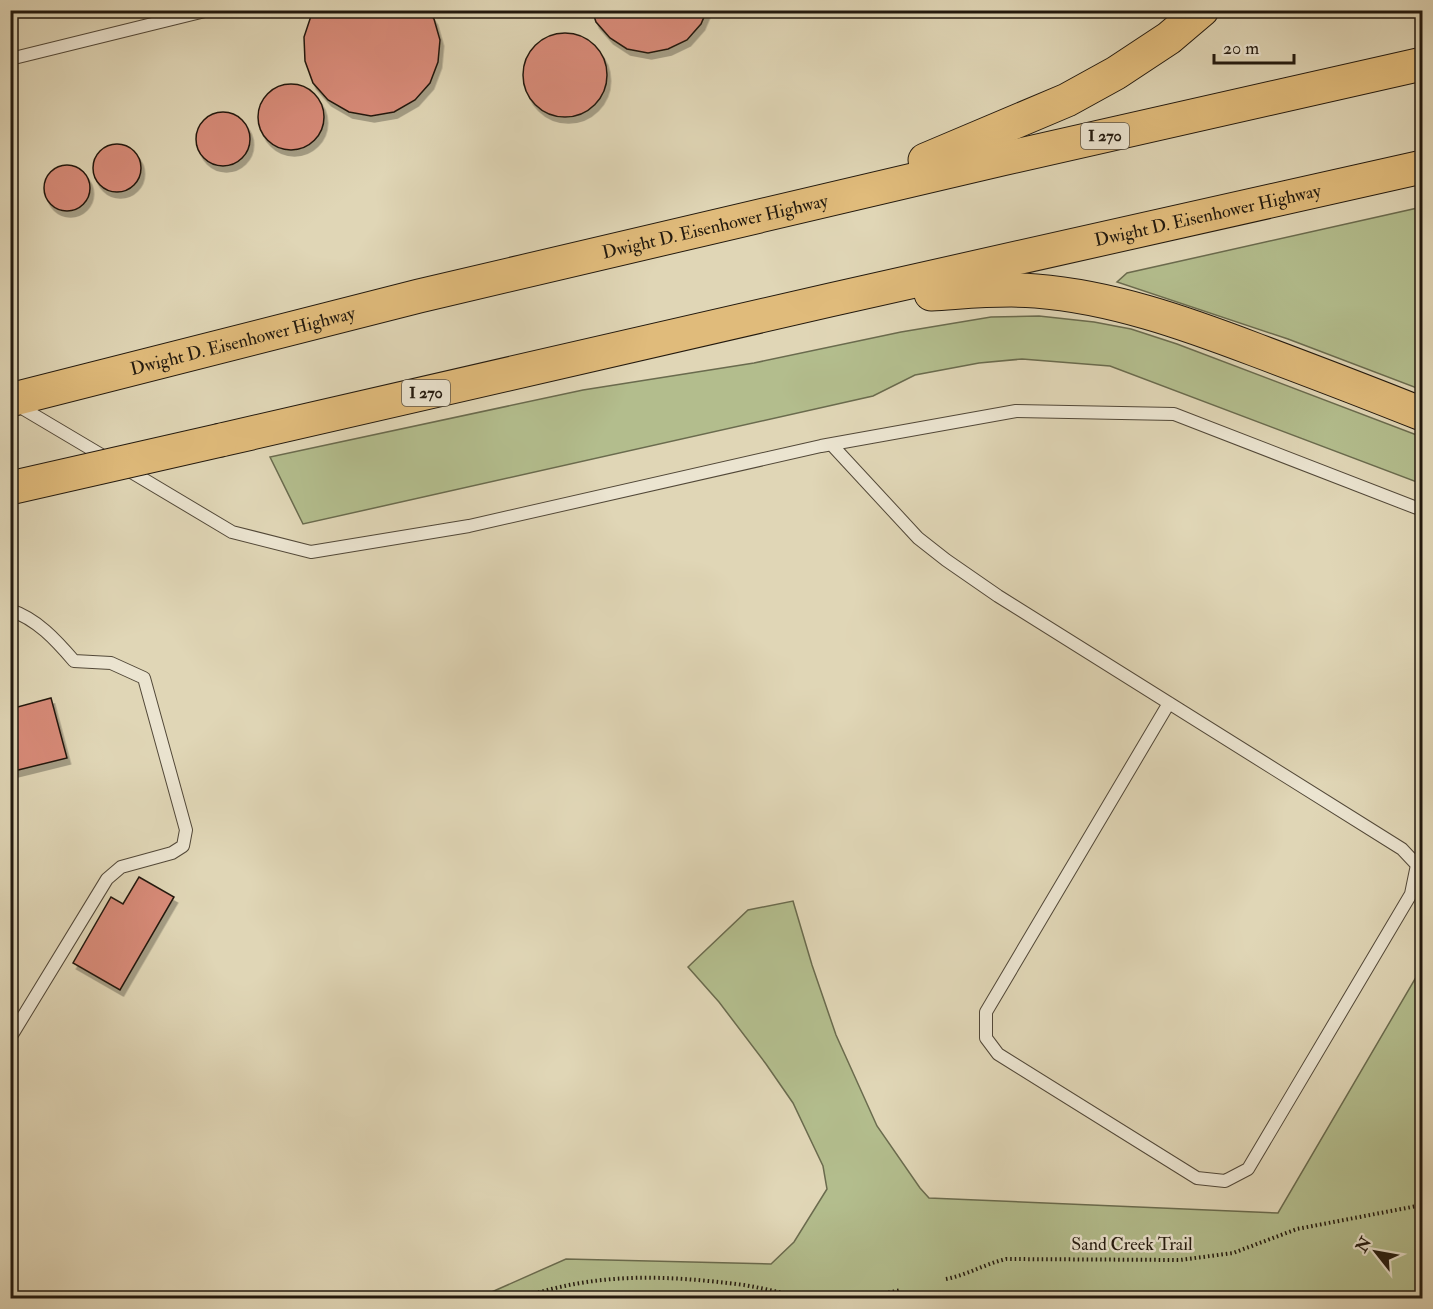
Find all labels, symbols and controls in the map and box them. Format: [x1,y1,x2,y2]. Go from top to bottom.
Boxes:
scale bar [1214,27,1294,65]
text: 20 m [1223,37,1259,60]
road number: I 270 [1081,123,1129,149]
street label: Dwight D. Eisenhower Highway [1092,178,1324,252]
street label: Dwight D. Eisenhower Highway [600,189,831,264]
street label: Dwight D. Eisenhower Highway [128,301,359,381]
road number: I 270 [402,380,450,406]
north arrow [1346,1222,1406,1282]
street label: Sand Creek Trail [1071,1233,1193,1256]
text: N [1351,1233,1377,1257]

